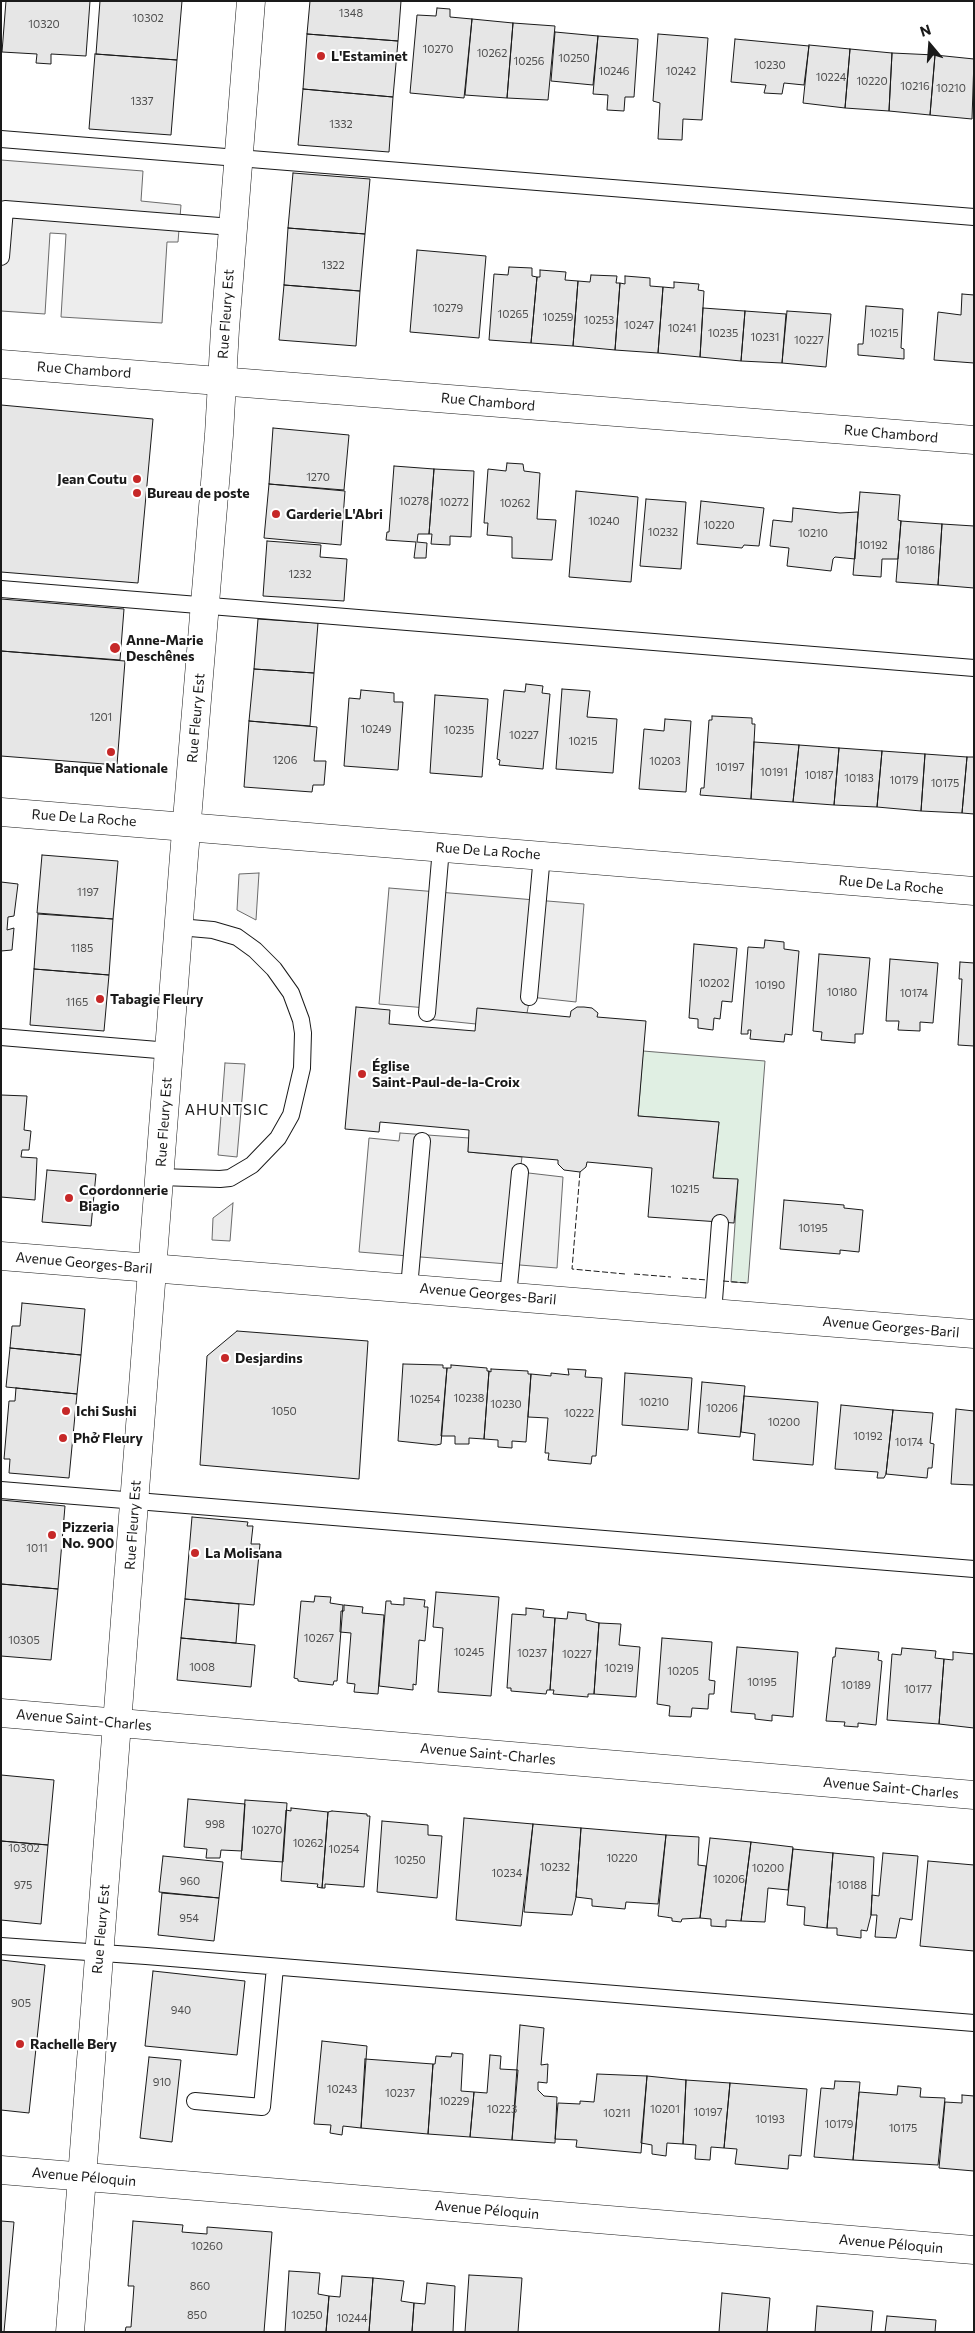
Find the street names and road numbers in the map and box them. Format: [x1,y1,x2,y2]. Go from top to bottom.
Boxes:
street label: Rue Fleury Est [214,269,238,359]
street label: Rue Chambord [36,358,132,382]
street label: Rue Chambord [440,390,536,414]
street label: Rue Chambord [843,422,939,446]
street label: Rue Fleury Est [184,673,208,763]
street label: Rue De La Roche [31,806,137,830]
street label: Rue De La Roche [435,839,541,863]
street label: Rue De La Roche [838,872,944,898]
street label: Rue Fleury Est [152,1077,176,1167]
street label: Avenue Georges-Baril [15,1249,153,1277]
street label: Avenue Georges-Baril [419,1280,557,1308]
street label: Avenue Georges-Baril [822,1313,960,1341]
street label: Rue Fleury Est [121,1480,145,1570]
street label: Avenue Saint-Charles [16,1706,152,1734]
street label: Avenue Saint-Charles [420,1740,556,1768]
street label: Avenue Saint-Charles [823,1774,959,1802]
street label: Rue Fleury Est [89,1884,113,1974]
street label: Avenue Péloquin [31,2164,137,2190]
street label: Avenue Péloquin [434,2197,540,2223]
street label: Avenue Péloquin [838,2231,944,2257]

